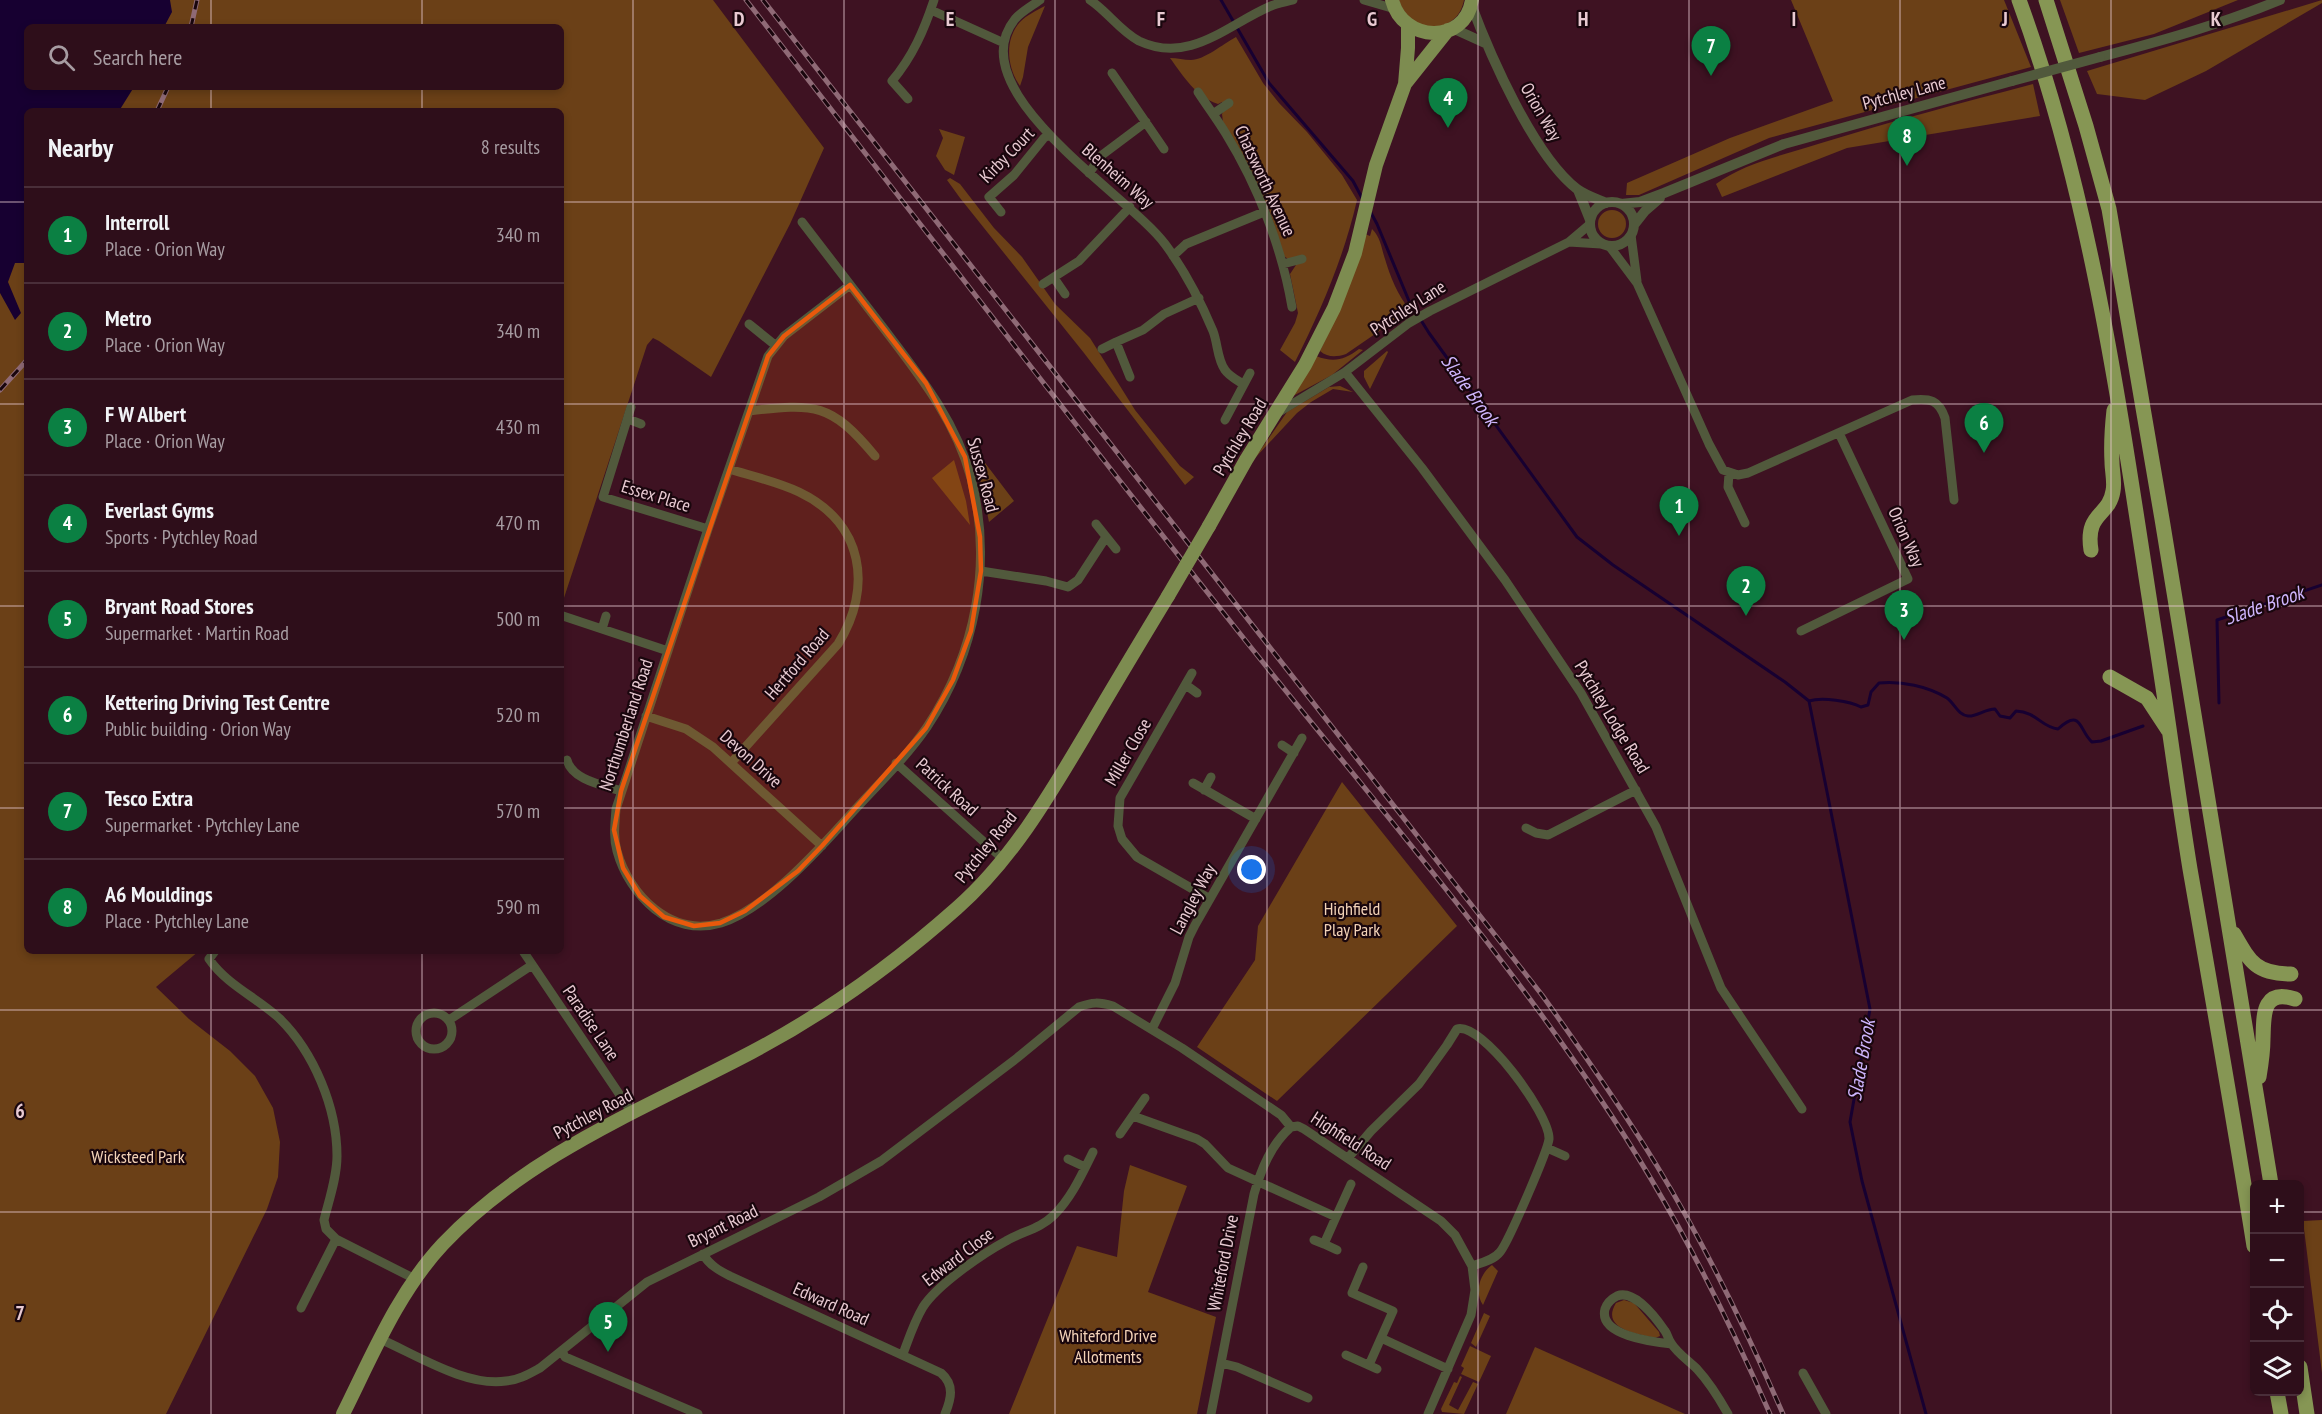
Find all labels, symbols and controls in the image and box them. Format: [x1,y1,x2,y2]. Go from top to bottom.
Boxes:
text: D [734,6,745,32]
text: E [946,6,954,32]
text: F [1157,6,1165,32]
text: G [1367,6,1377,32]
text: H [1578,6,1588,32]
text: I [1792,6,1796,32]
text: J [2001,6,2008,32]
text: K [2211,6,2222,32]
search box [24,24,564,90]
pin: 7 [1692,26,1730,76]
icon: search [45,41,78,74]
text: Search here [93,43,182,71]
street label: Pytchley Lane [1860,70,1948,115]
pin: 4 [1428,78,1468,128]
street label: Orion Way [1516,79,1567,145]
pin: 8 [1888,116,1926,166]
street label: Kirby Court [974,122,1039,187]
street label: Chatsworth Avenue [1230,122,1301,240]
text: Nearby [48,131,113,164]
text: 8 results [481,134,540,160]
street label: Blenheim Way [1078,138,1159,213]
text: Interroll [105,208,169,236]
text: 1 [63,222,72,248]
text: 340 m [496,222,540,248]
text: Place · Orion Way [105,236,225,262]
street label: Pytchley Lane [1366,275,1450,340]
text: Metro [105,304,152,332]
text: 2 [63,318,72,344]
text: 340 m [496,318,540,344]
text: Place · Orion Way [105,332,225,358]
water label: Slade Brook [1435,349,1506,433]
street label: Pytchley Road [1208,394,1272,480]
text: F W Albert [105,400,186,428]
pin: 6 [1964,404,2004,453]
text: 3 [63,414,72,440]
text: 430 m [496,414,540,440]
text: Place · Orion Way [105,428,225,454]
street label: Sussex Road [962,435,1004,515]
street label: Essex Place [619,474,693,517]
pin: 1 [1660,486,1698,536]
text: Everlast Gyms [105,496,214,524]
street label: Orion Way [1883,503,1930,571]
text: 4 [63,510,72,536]
text: 470 m [496,510,540,536]
text: Sports · Pytchley Road [105,524,258,550]
pin: 2 [1726,566,1766,616]
water label: Slade Brook [2221,579,2309,631]
pin: 3 [1884,590,1924,640]
text: Bryant Road Stores [105,592,254,620]
text: 5 [63,606,72,632]
text: 500 m [496,606,540,632]
text: Supermarket · Martin Road [105,620,289,646]
street label: Hertford Road [759,623,834,704]
street label: Northumberland Road [593,656,658,794]
street label: Pytchley Lodge Road [1570,656,1655,777]
text: Kettering Driving Test Centre [105,688,330,716]
text: 6 [63,702,72,728]
text: 520 m [496,702,540,728]
street label: Miller Close [1099,714,1156,789]
text: Public building · Orion Way [105,716,291,742]
street label: Devon Drive [715,725,787,793]
street label: Patrick Road [911,753,983,821]
text: Tesco Extra [105,784,193,812]
text: 7 [63,798,72,824]
text: 570 m [496,798,540,824]
street label: Pytchley Road [950,806,1022,887]
text: Supermarket · Pytchley Lane [105,812,300,838]
your location [1237,855,1266,884]
street label: Langley Way [1164,859,1221,938]
text: A6 Mouldings [105,880,213,908]
text: 8 [63,894,72,920]
text: 590 m [496,894,540,920]
park label: Highfield Play Park [1324,897,1380,941]
text: Place · Pytchley Lane [105,908,249,934]
street label: Paradise Lane [558,981,625,1065]
water label: Slade Brook [1841,1015,1881,1103]
street label: Pytchley Road [549,1083,636,1144]
text: 6 [15,1098,25,1124]
street label: Highfield Road [1307,1106,1396,1175]
park label: Wicksteed Park [91,1145,185,1168]
map controls [2250,1180,2304,1396]
button: + [2250,1180,2304,1234]
street label: Bryant Road [684,1199,761,1252]
street label: Whiteford Drive [1202,1213,1243,1313]
street label: Edward Close [917,1222,998,1291]
button: − [2250,1234,2304,1288]
street label: Edward Road [790,1277,873,1330]
button: locate [2250,1288,2304,1342]
text: 7 [15,1300,25,1326]
pin: 5 [588,1302,628,1352]
park label: Whiteford Drive Allotments [1059,1324,1157,1368]
button: layers [2250,1342,2304,1396]

